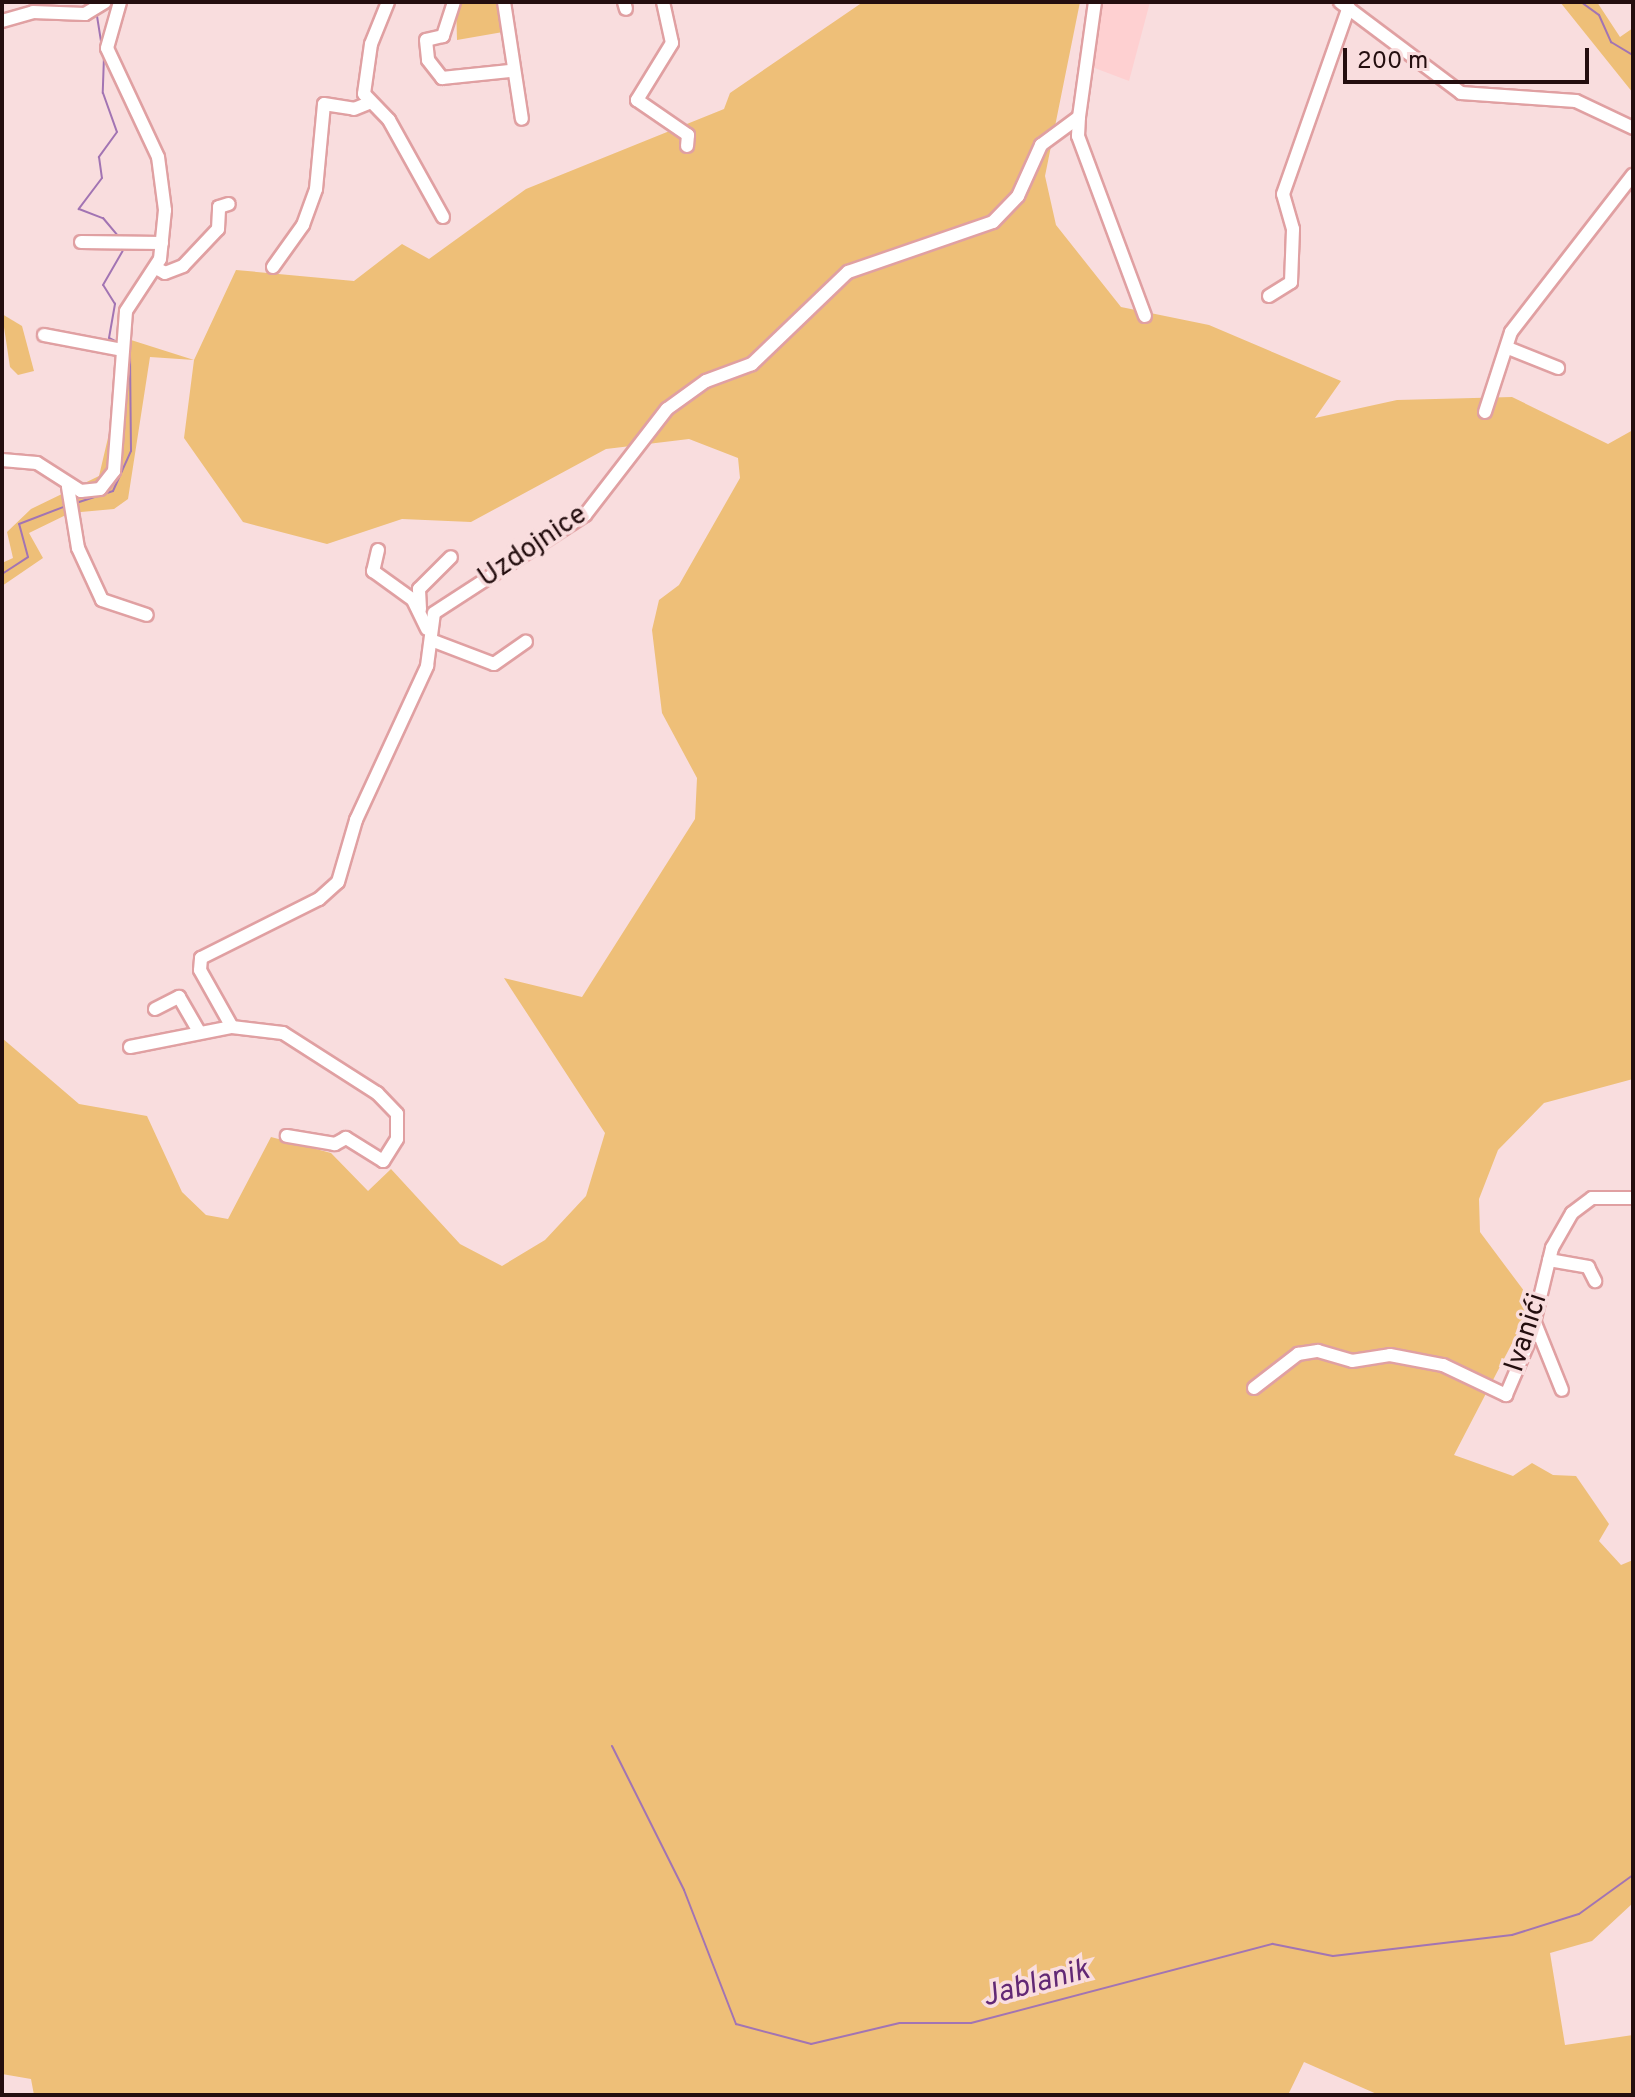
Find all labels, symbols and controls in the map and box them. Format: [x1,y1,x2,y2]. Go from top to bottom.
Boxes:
scale bar [1347,32,1593,82]
text: 200 m [1357,47,1428,77]
street label: Uzdojnice [472,498,594,596]
street label: Ivanići [1499,1289,1555,1377]
water label: Jablanik [979,1953,1093,2017]

